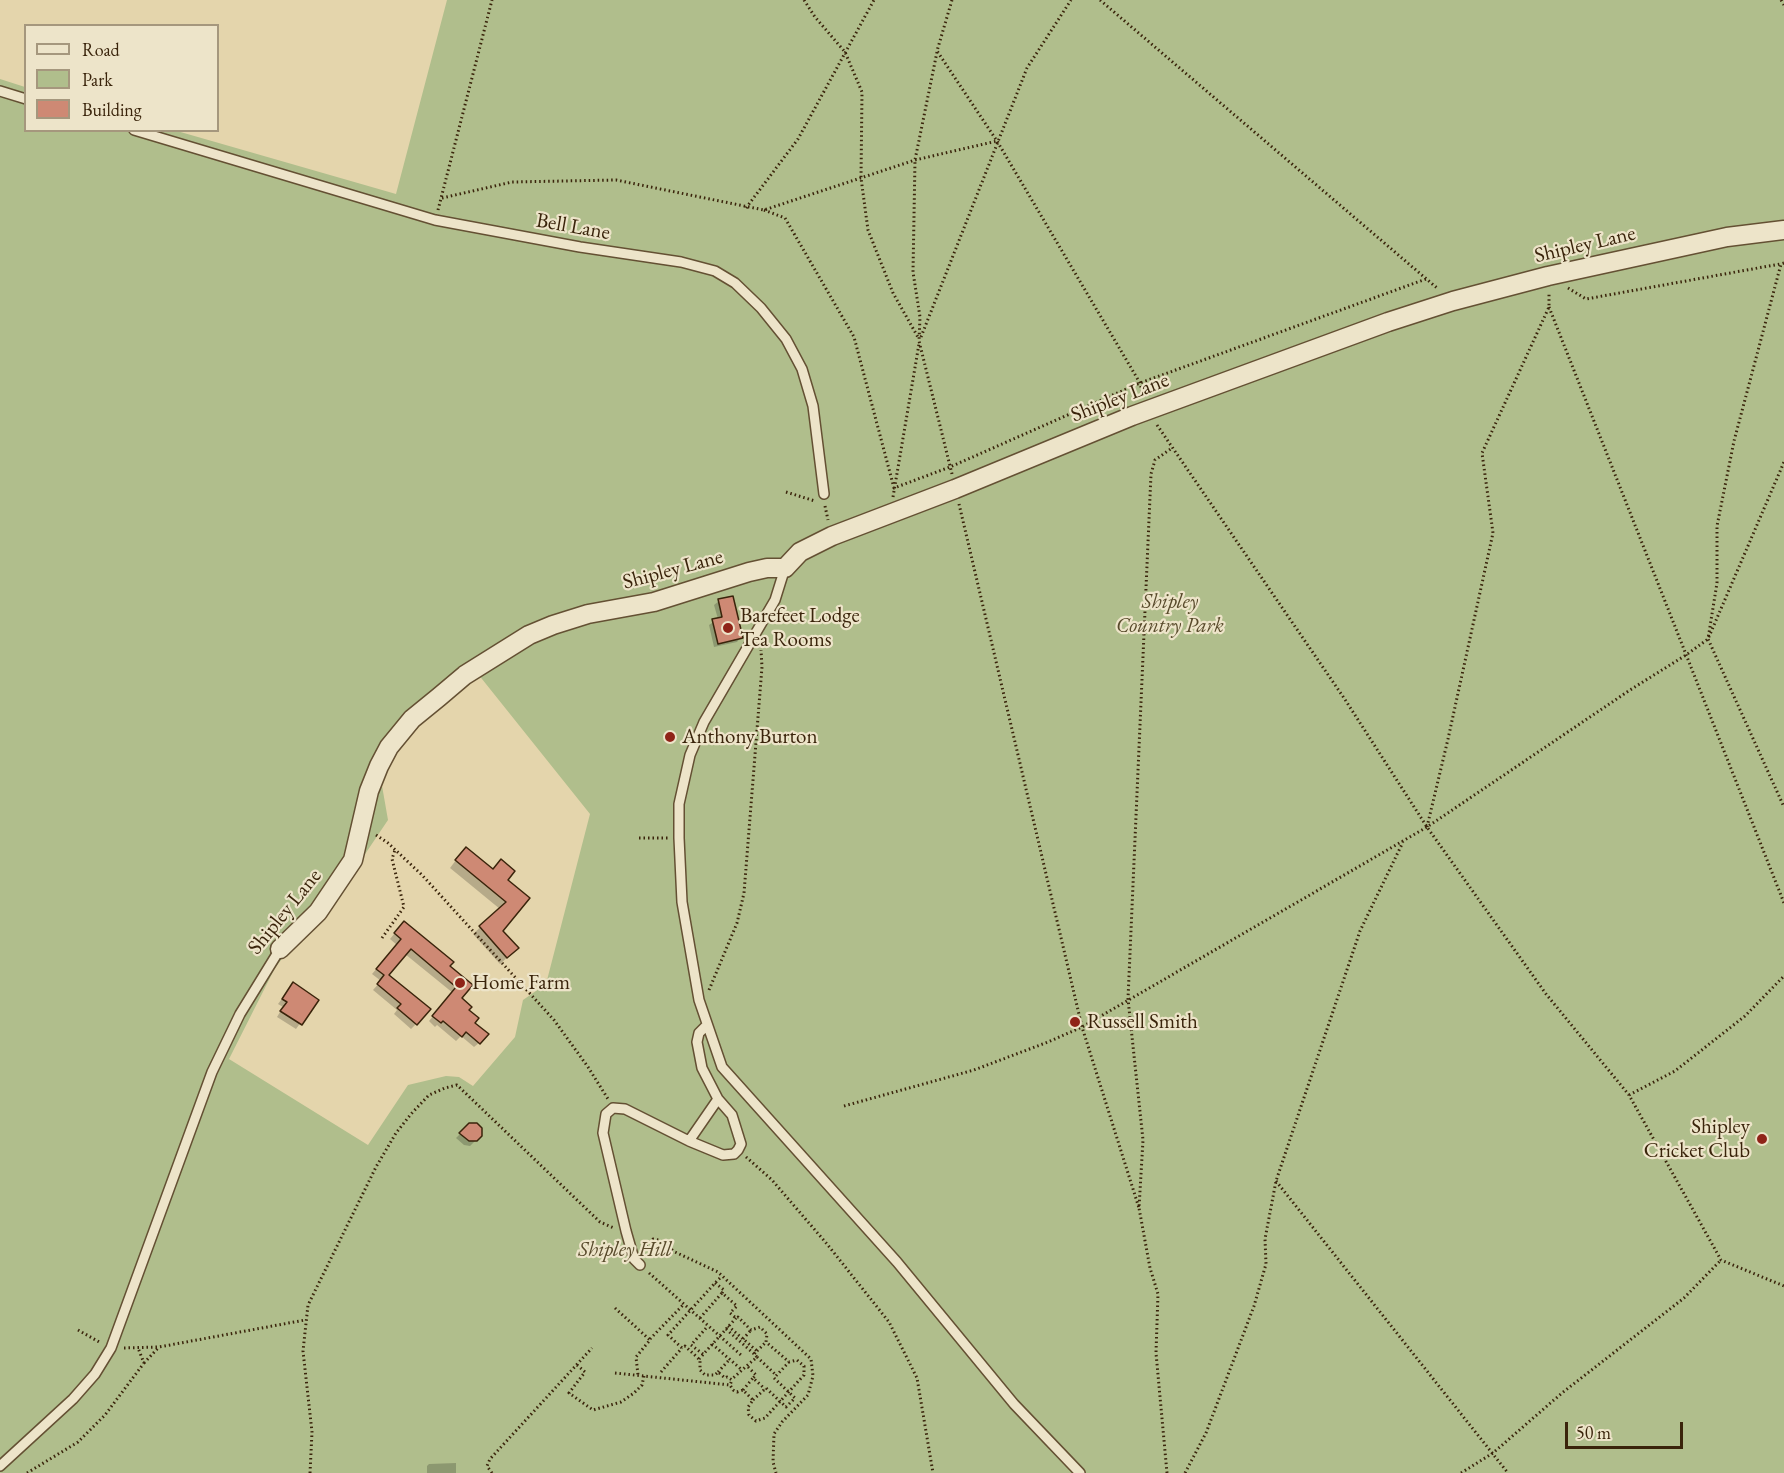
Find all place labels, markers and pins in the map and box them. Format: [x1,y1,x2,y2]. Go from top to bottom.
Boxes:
place label: Barefeet Lodge Tea Rooms [740,603,860,653]
marker: Barefeet Lodge Tea Rooms [721,621,735,635]
place label: Anthony Burton [682,724,818,750]
marker: Anthony Burton [663,730,677,744]
place label: Home Farm [472,970,570,996]
marker: Home Farm [453,976,467,990]
place label: Russell Smith [1087,1009,1198,1035]
marker: Russell Smith [1068,1015,1082,1029]
place label: Shipley Cricket Club [1644,1114,1750,1164]
marker: Shipley Cricket Club [1755,1132,1769,1146]

